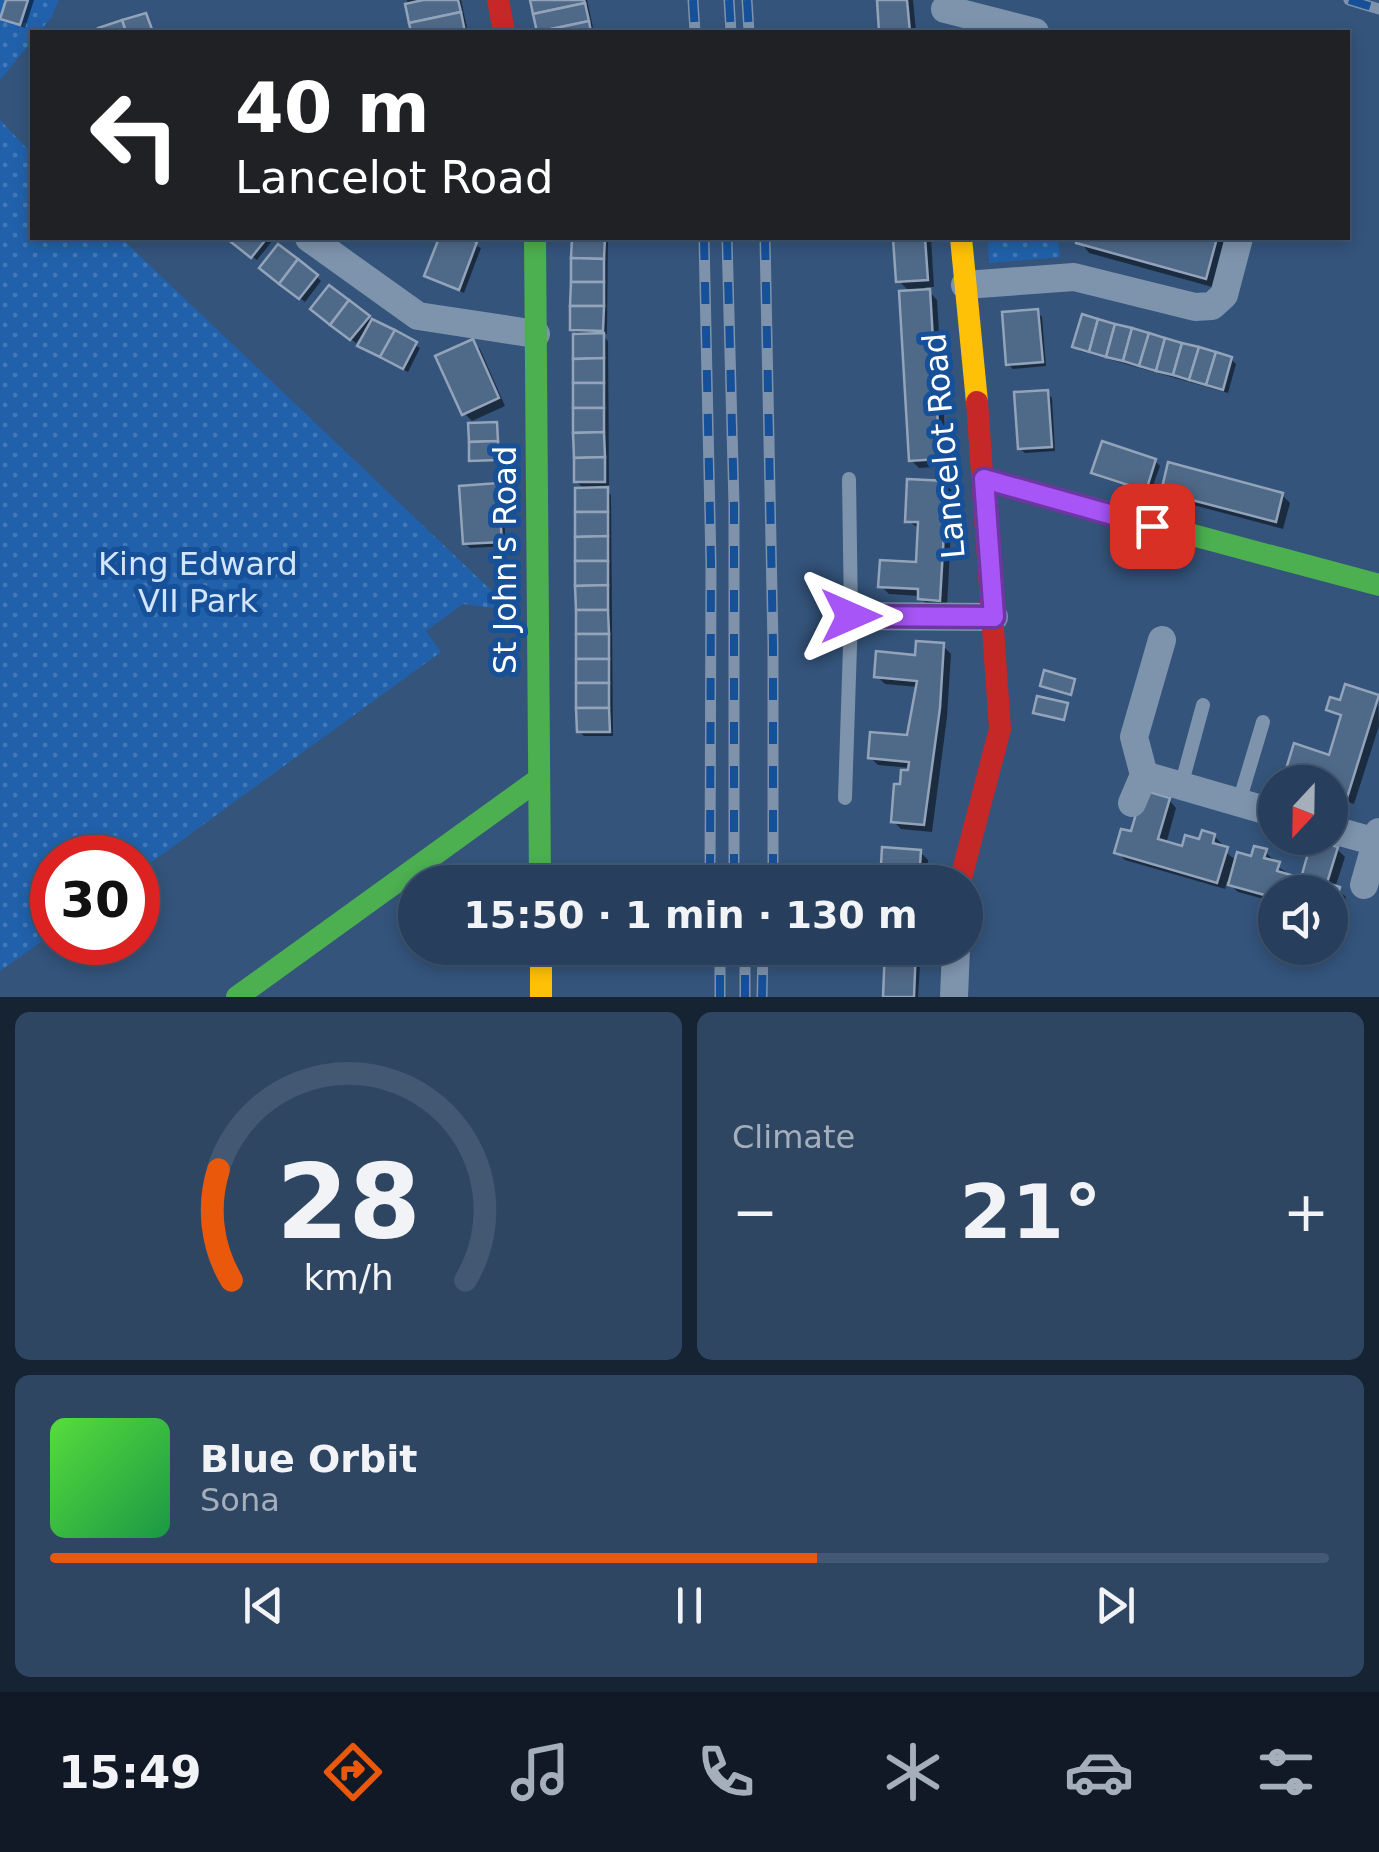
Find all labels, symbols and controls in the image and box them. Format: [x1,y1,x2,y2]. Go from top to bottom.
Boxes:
text: 40 m [235,67,430,149]
icon: left [70,70,200,200]
text: Lancelot Road [235,151,554,204]
street label: Lancelot Road [915,332,973,560]
street label: St John's Road [486,446,524,674]
pin [1110,484,1195,569]
icon: arrive [1125,499,1180,554]
park label: King Edward VII Park [98,545,298,620]
position arrow [799,564,903,668]
north arrow [1258,765,1348,855]
map controls [1258,765,1348,965]
speed limit sign: 30 [30,835,160,965]
button: sound [1258,875,1348,965]
text: 15:50 · 1 min · 130 m [463,893,918,937]
text: Climate [732,1118,855,1156]
text: 28 [276,1141,421,1263]
text: 21° [960,1168,1101,1256]
text: − [732,1180,778,1244]
text: + [1283,1180,1329,1244]
text: km/h [303,1257,394,1298]
text: Blue Orbit [200,1437,417,1481]
text: Sona [200,1481,280,1519]
icon: previous [236,1578,291,1633]
icon: pause [662,1578,717,1633]
icon: next [1088,1578,1143,1633]
icon: directions [318,1737,388,1807]
icon: music [505,1737,575,1807]
icon: phone [691,1737,761,1807]
icon: climate [878,1737,948,1807]
icon: car [1064,1737,1134,1807]
icon: filters [1251,1737,1321,1807]
text: 15:49 [58,1746,202,1799]

